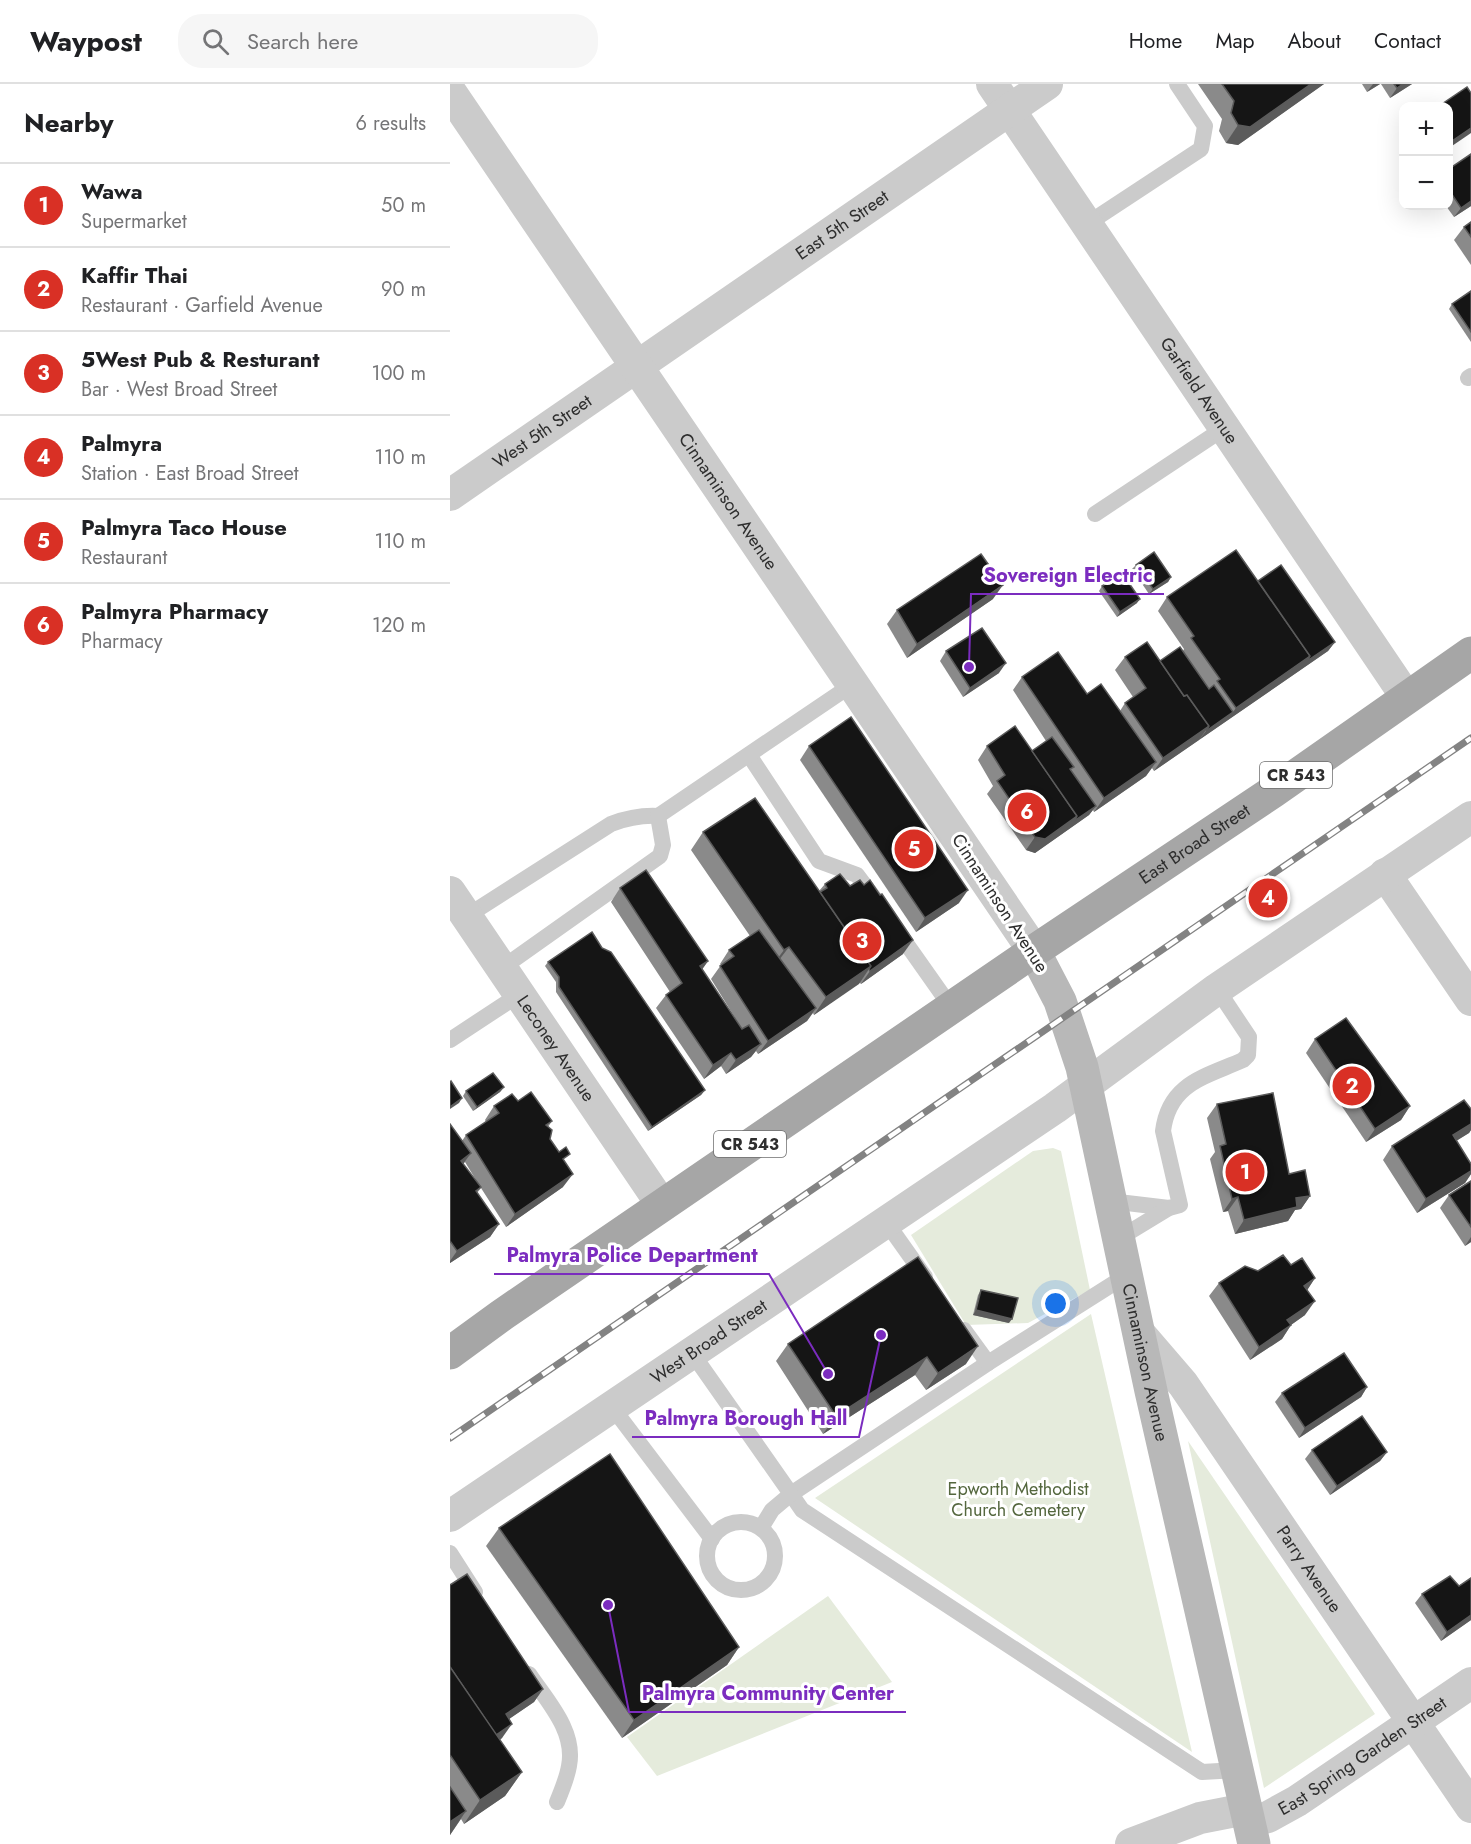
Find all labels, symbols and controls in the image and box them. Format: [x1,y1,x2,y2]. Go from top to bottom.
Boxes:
search box [178,14,598,68]
text: Waypost [30,21,142,62]
icon: search [199,25,232,58]
text: Search here [247,25,358,57]
text: Home [1129,26,1182,56]
text: Map [1215,26,1255,56]
text: About [1288,26,1341,56]
text: Contact [1374,26,1441,56]
map controls [1399,102,1453,210]
button: + [1399,102,1453,156]
text: Nearby [24,104,113,142]
text: 6 results [356,109,426,138]
button: − [1399,156,1453,210]
text: Wawa [81,175,143,207]
street label: East 5th Street [790,183,894,266]
text: 1 [38,191,49,220]
text: 50 m [381,191,426,220]
text: Supermarket [81,207,187,236]
text: Kaffir Thai [81,259,188,291]
text: 2 [37,275,50,304]
text: 90 m [381,275,426,304]
text: Restaurant · Garfield Avenue [81,291,323,320]
street label: Garfield Avenue [1154,332,1245,449]
text: 5West Pub & Resturant [81,343,319,375]
text: 3 [37,359,50,388]
text: 100 m [371,359,426,388]
text: Bar · West Broad Street [81,375,277,404]
street label: West 5th Street [488,388,598,475]
text: Palmyra [81,427,162,459]
street label: Cinnaminson Avenue [672,428,784,575]
text: 4 [37,443,50,472]
text: 110 m [374,443,426,472]
text: Station · East Broad Street [81,459,299,488]
text: Palmyra Taco House [81,511,287,543]
text: 5 [37,527,50,556]
text: 110 m [374,527,426,556]
text: Restaurant [81,543,167,572]
callout: Sovereign Electric [971,556,1164,594]
text: Sovereign Electric [983,561,1153,590]
text: Palmyra Pharmacy [81,595,268,627]
text: 6 [37,611,50,640]
text: 120 m [372,611,426,640]
text: Pharmacy [81,627,163,656]
road number: CR 543 [1260,762,1332,788]
pin: 6 [1008,790,1046,834]
street label: East Broad Street [1134,797,1256,890]
pin: 5 [894,826,934,872]
street label: Cinnaminson Avenue [945,829,1055,977]
pin: 4 [1248,876,1288,920]
pin: 3 [842,918,882,964]
street label: Leconey Avenue [511,990,601,1107]
pin: 2 [1332,1064,1372,1108]
road number: CR 543 [714,1131,786,1157]
pin: 1 [1226,1150,1264,1194]
callout: Palmyra Police Department [494,1236,769,1274]
text: Palmyra Police Department [506,1241,758,1270]
street label: Cinnaminson Avenue [1115,1281,1175,1444]
your location [1041,1289,1070,1318]
street label: West Broad Street [645,1292,773,1390]
callout: Palmyra Borough Hall [632,1399,859,1437]
text: Palmyra Borough Hall [645,1404,847,1433]
park label: Epworth Methodist Church Cemetery [948,1476,1089,1523]
street label: Parry Avenue [1270,1520,1348,1618]
callout: Palmyra Community Center [629,1674,906,1712]
text: Palmyra Community Center [642,1679,895,1708]
street label: East Spring Garden Street [1273,1690,1452,1822]

